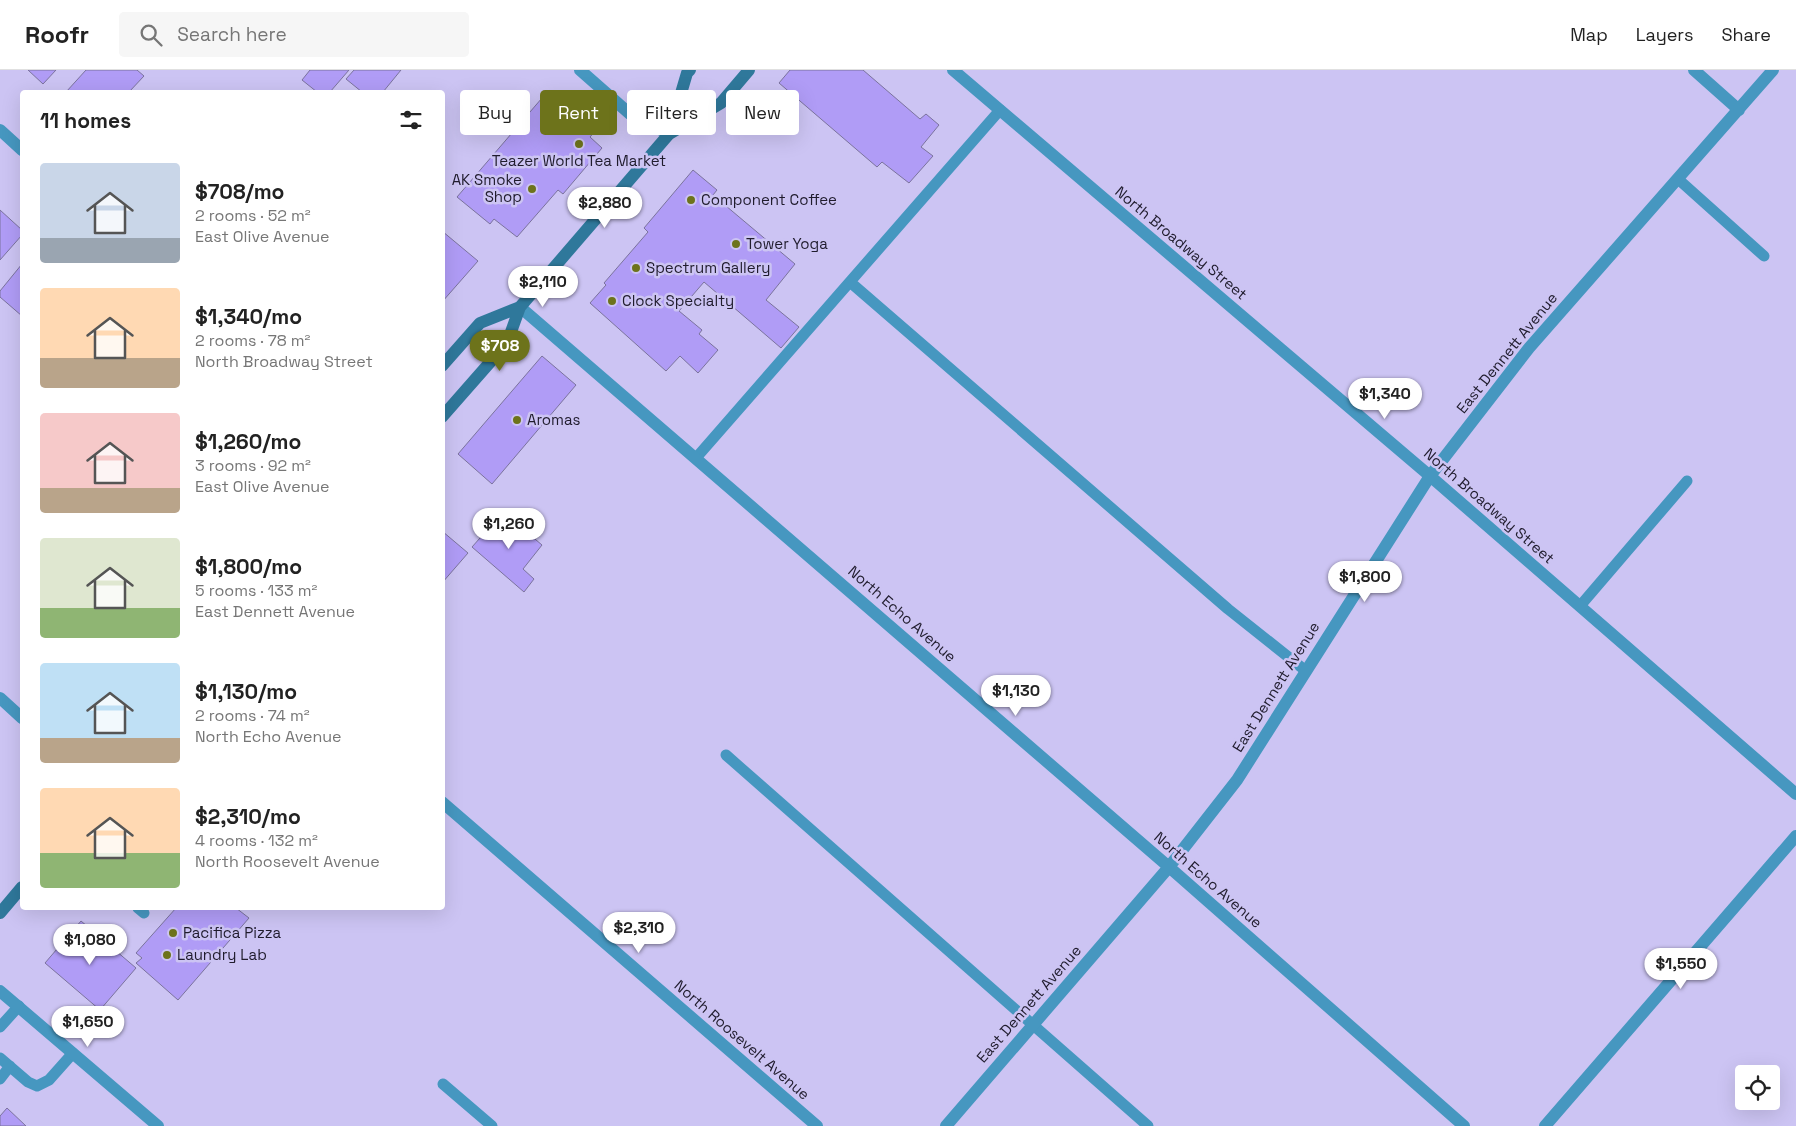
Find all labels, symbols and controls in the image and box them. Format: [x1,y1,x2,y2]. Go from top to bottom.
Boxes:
search box [119,12,469,57]
text: Roofr [25,19,89,50]
icon: search [137,21,165,49]
text: Search here [177,22,287,47]
text: Map [1570,23,1608,46]
text: Layers [1636,23,1693,46]
text: Share [1721,23,1771,46]
chip: Buy [460,90,530,135]
chip: Rent [540,90,617,135]
chip: Filters [627,90,716,135]
chip: New [726,90,799,135]
icon: filters [397,106,425,134]
text: 11 homes [40,107,131,134]
marker: Teazer World Tea Market [573,138,585,150]
place label: Teazer World Tea Market [492,151,666,170]
place label: AK Smoke Shop [452,170,522,206]
text: $708/mo [195,178,284,205]
street label: North Broadway Street [1111,182,1251,304]
icon: home [80,183,140,243]
marker: AK Smoke Shop [526,183,538,195]
pin: $2,880 [564,186,646,229]
place label: Component Coffee [701,190,837,209]
text: $2,880 [578,192,632,213]
marker: Component Coffee [685,194,697,206]
text: 2 rooms · 52 m² [195,205,311,226]
text: East Olive Avenue [195,226,330,247]
place label: Tower Yoga [746,234,828,253]
marker: Tower Yoga [730,238,742,250]
place label: Spectrum Gallery [646,258,771,277]
marker: Spectrum Gallery [630,262,642,274]
pin: $2,110 [502,266,584,308]
text: $2,110 [519,271,567,292]
street label: East Dennett Avenue [1452,288,1561,417]
place label: Clock Specialty [622,291,734,310]
marker: Clock Specialty [606,295,618,307]
text: $1,340/mo [195,303,302,330]
icon: home [80,308,140,368]
text: 2 rooms · 78 m² [195,330,310,351]
pin: $708 [470,330,530,372]
text: $708 [481,335,519,356]
text: North Broadway Street [195,351,373,372]
pin: $1,340 [1344,378,1426,420]
text: $1,340 [1359,383,1411,404]
place label: Aromas [527,410,581,429]
marker: Aromas [511,414,523,426]
text: $1,260/mo [195,428,301,455]
icon: home [80,433,140,493]
street label: North Broadway Street [1420,444,1559,568]
text: 3 rooms · 92 m² [195,455,311,476]
text: East Olive Avenue [195,476,330,497]
pin: $1,260 [468,508,550,550]
text: $1,260 [483,513,535,534]
text: $1,800/mo [195,553,302,580]
icon: home [80,558,140,618]
pin: $1,800 [1324,560,1406,603]
street label: North Echo Avenue [844,561,960,666]
text: $1,800 [1339,566,1391,587]
text: 5 rooms · 133 m² [195,580,317,601]
text: East Dennett Avenue [195,601,355,622]
street label: East Dennett Avenue [1228,618,1323,755]
pin: $1,130 [975,674,1057,717]
text: $1,130/mo [195,678,297,705]
text: $1,130 [992,680,1040,701]
icon: home [80,683,140,743]
text: 2 rooms · 74 m² [195,705,310,726]
text: North Echo Avenue [195,726,342,747]
text: $2,310/mo [195,803,301,830]
icon: home [80,808,140,868]
street label: North Echo Avenue [1150,827,1266,932]
text: 4 rooms · 132 m² [195,830,318,851]
text: North Roosevelt Avenue [195,851,380,872]
pin: $2,310 [598,912,680,954]
text: $2,310 [614,917,664,938]
place label: Pacifica Pizza [183,923,282,942]
pin: $1,080 [49,924,131,966]
marker: Pacifica Pizza [167,927,179,939]
text: $1,080 [64,929,116,950]
street label: East Dennett Avenue [972,941,1085,1066]
place label: Laundry Lab [177,945,267,964]
pin: $1,550 [1640,948,1722,990]
marker: Laundry Lab [161,949,173,961]
text: $1,550 [1655,953,1707,974]
street label: North Roosevelt Avenue [671,976,814,1104]
pin: $1,650 [47,1006,129,1048]
text: $1,650 [62,1011,114,1032]
map controls [1735,1065,1780,1110]
button: locate [1735,1065,1780,1110]

